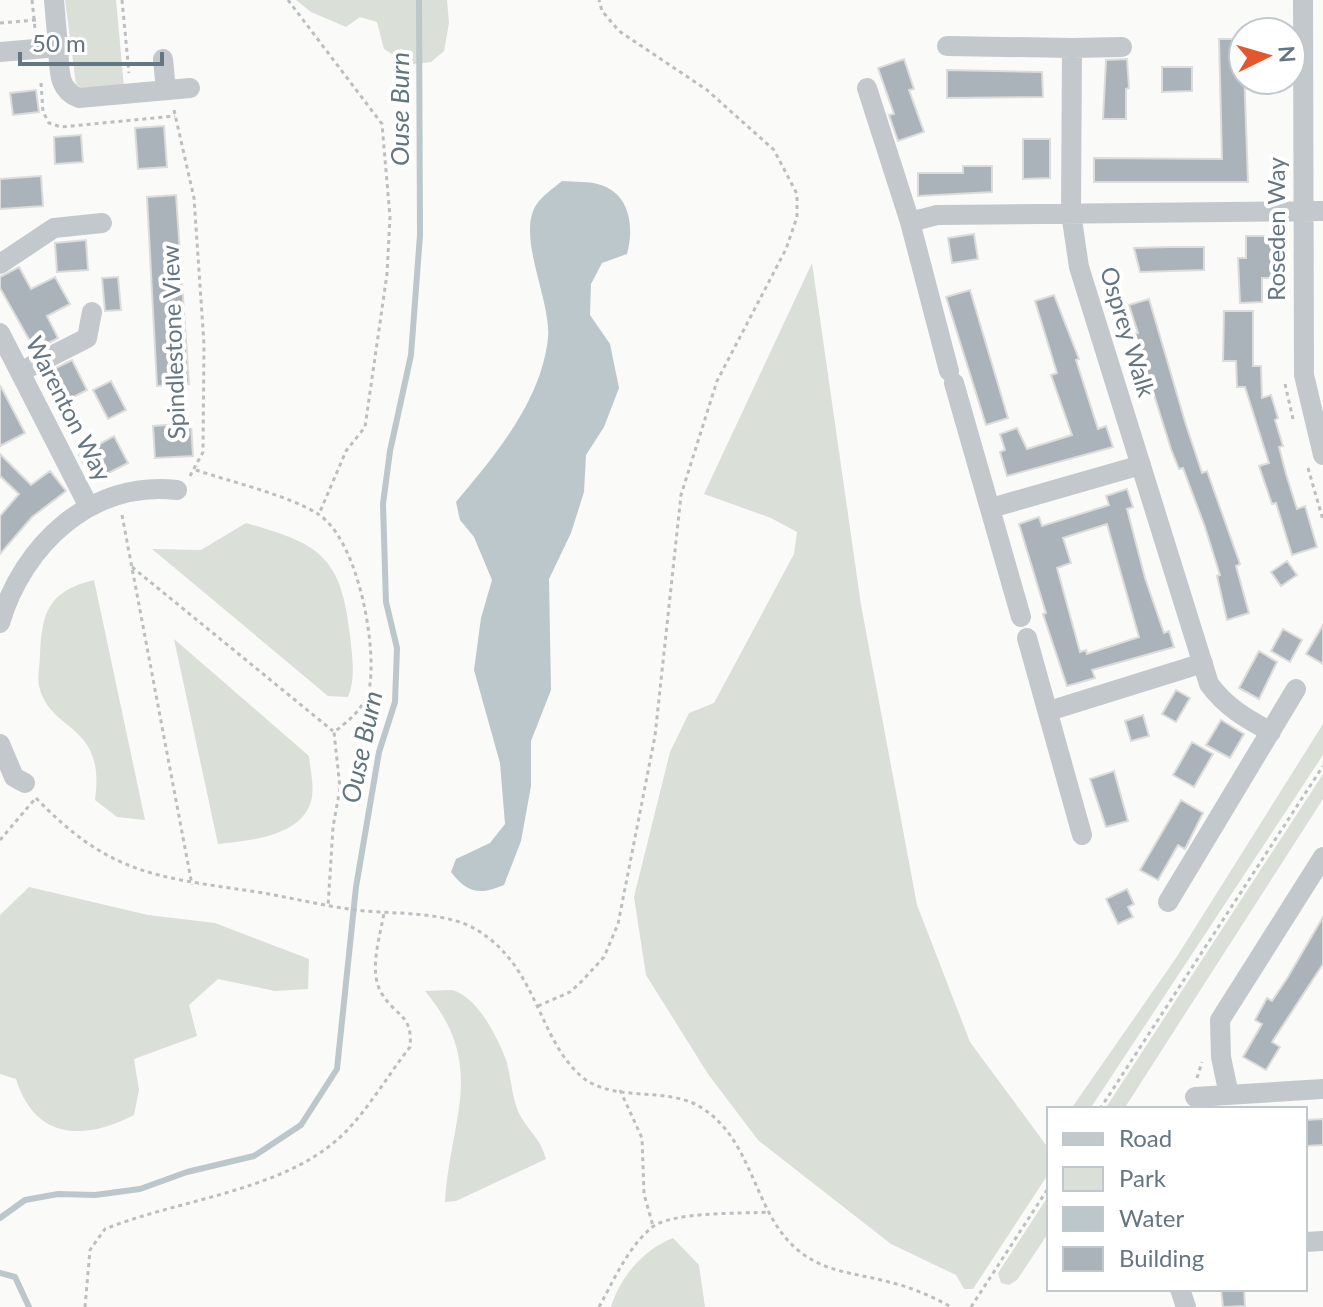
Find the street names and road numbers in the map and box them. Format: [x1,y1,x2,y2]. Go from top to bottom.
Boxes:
street label: Roseden Way [1261,156,1290,301]
street label: Spindlestone View [155,244,190,440]
street label: Osprey Walk [1095,263,1162,401]
street label: Warenton Way [20,331,119,486]

